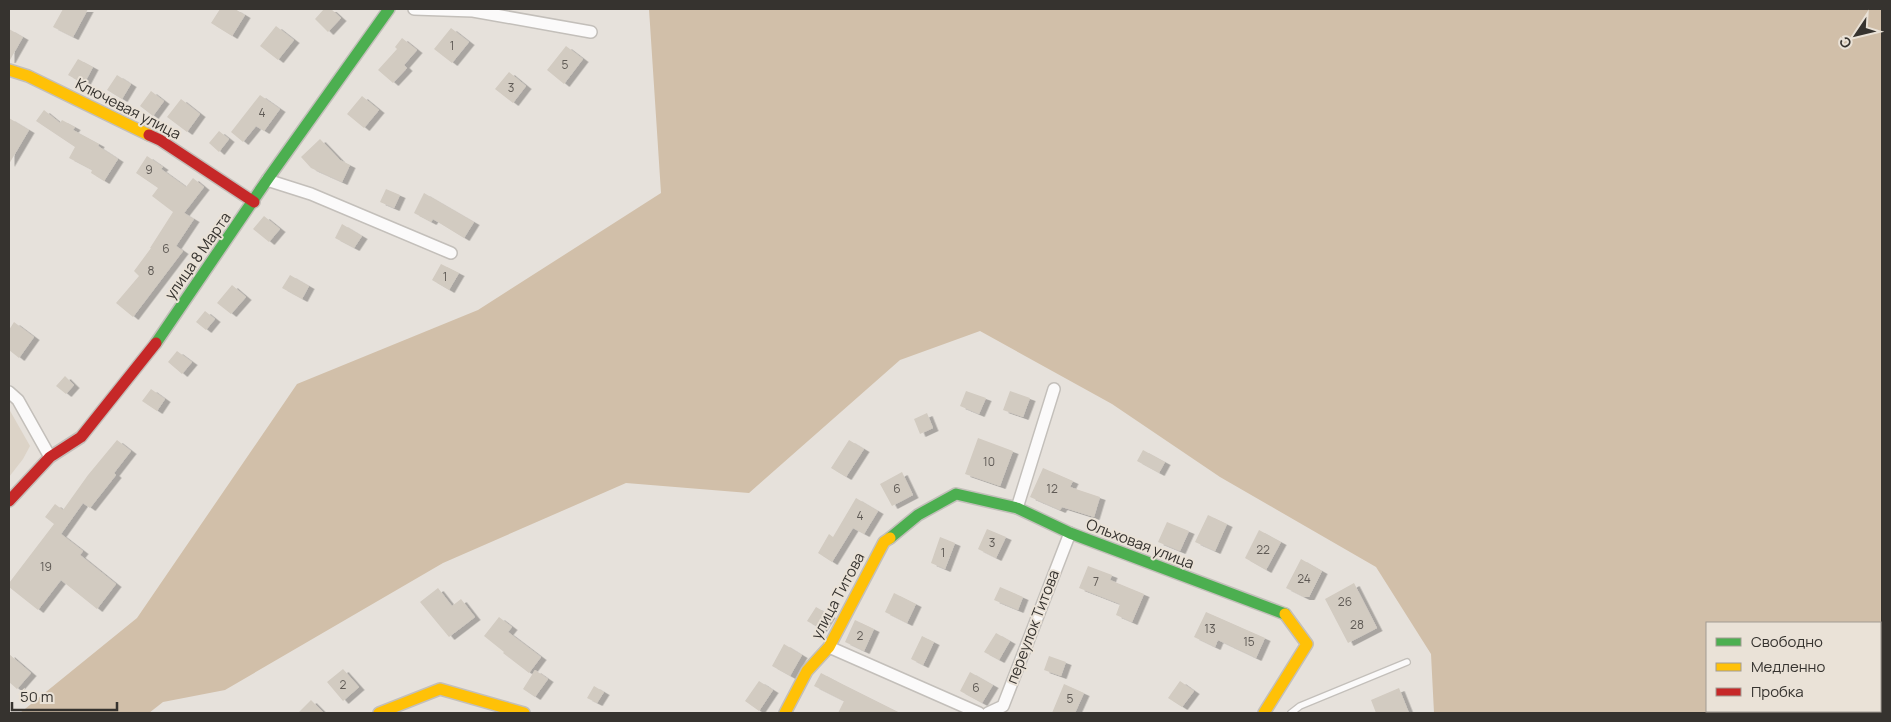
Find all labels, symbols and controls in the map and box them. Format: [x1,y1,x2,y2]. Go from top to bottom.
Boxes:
north arrow [1831,10,1881,60]
text: С [1834,33,1856,52]
house number: 1 [450,37,454,54]
house number: 5 [562,56,569,73]
street label: Ключевая улица [72,73,185,144]
house number: 3 [508,79,514,96]
house number: 4 [258,104,266,121]
house number: 9 [145,161,153,178]
street label: улица 8 Марта [160,208,236,304]
house number: 6 [162,240,170,257]
house number: 8 [148,262,155,279]
house number: 1 [443,268,447,285]
house number: 10 [983,453,995,470]
house number: 6 [893,480,901,497]
house number: 12 [1046,480,1058,497]
house number: 4 [856,507,864,524]
street label: Ольховая улица [1083,513,1197,574]
house number: 3 [989,534,995,551]
house number: 22 [1256,541,1270,558]
house number: 1 [941,544,945,561]
street label: улица Титова [806,549,869,643]
house number: 19 [40,558,52,575]
street label: переулок Титова [1001,567,1064,687]
house number: 24 [1297,570,1311,587]
house number: 7 [1093,573,1099,590]
house number: 26 [1338,593,1352,610]
house number: 28 [1350,616,1364,633]
house number: 13 [1204,620,1216,637]
legend [1706,622,1881,712]
house number: 2 [857,627,864,644]
text: Свободно [1751,631,1823,652]
house number: 15 [1243,633,1255,650]
text: Медленно [1751,656,1825,677]
house number: 2 [340,676,347,693]
house number: 6 [972,679,980,696]
scale bar [12,680,118,712]
text: Пробка [1751,681,1804,702]
text: 50 m [20,686,54,707]
house number: 5 [1067,690,1074,707]

